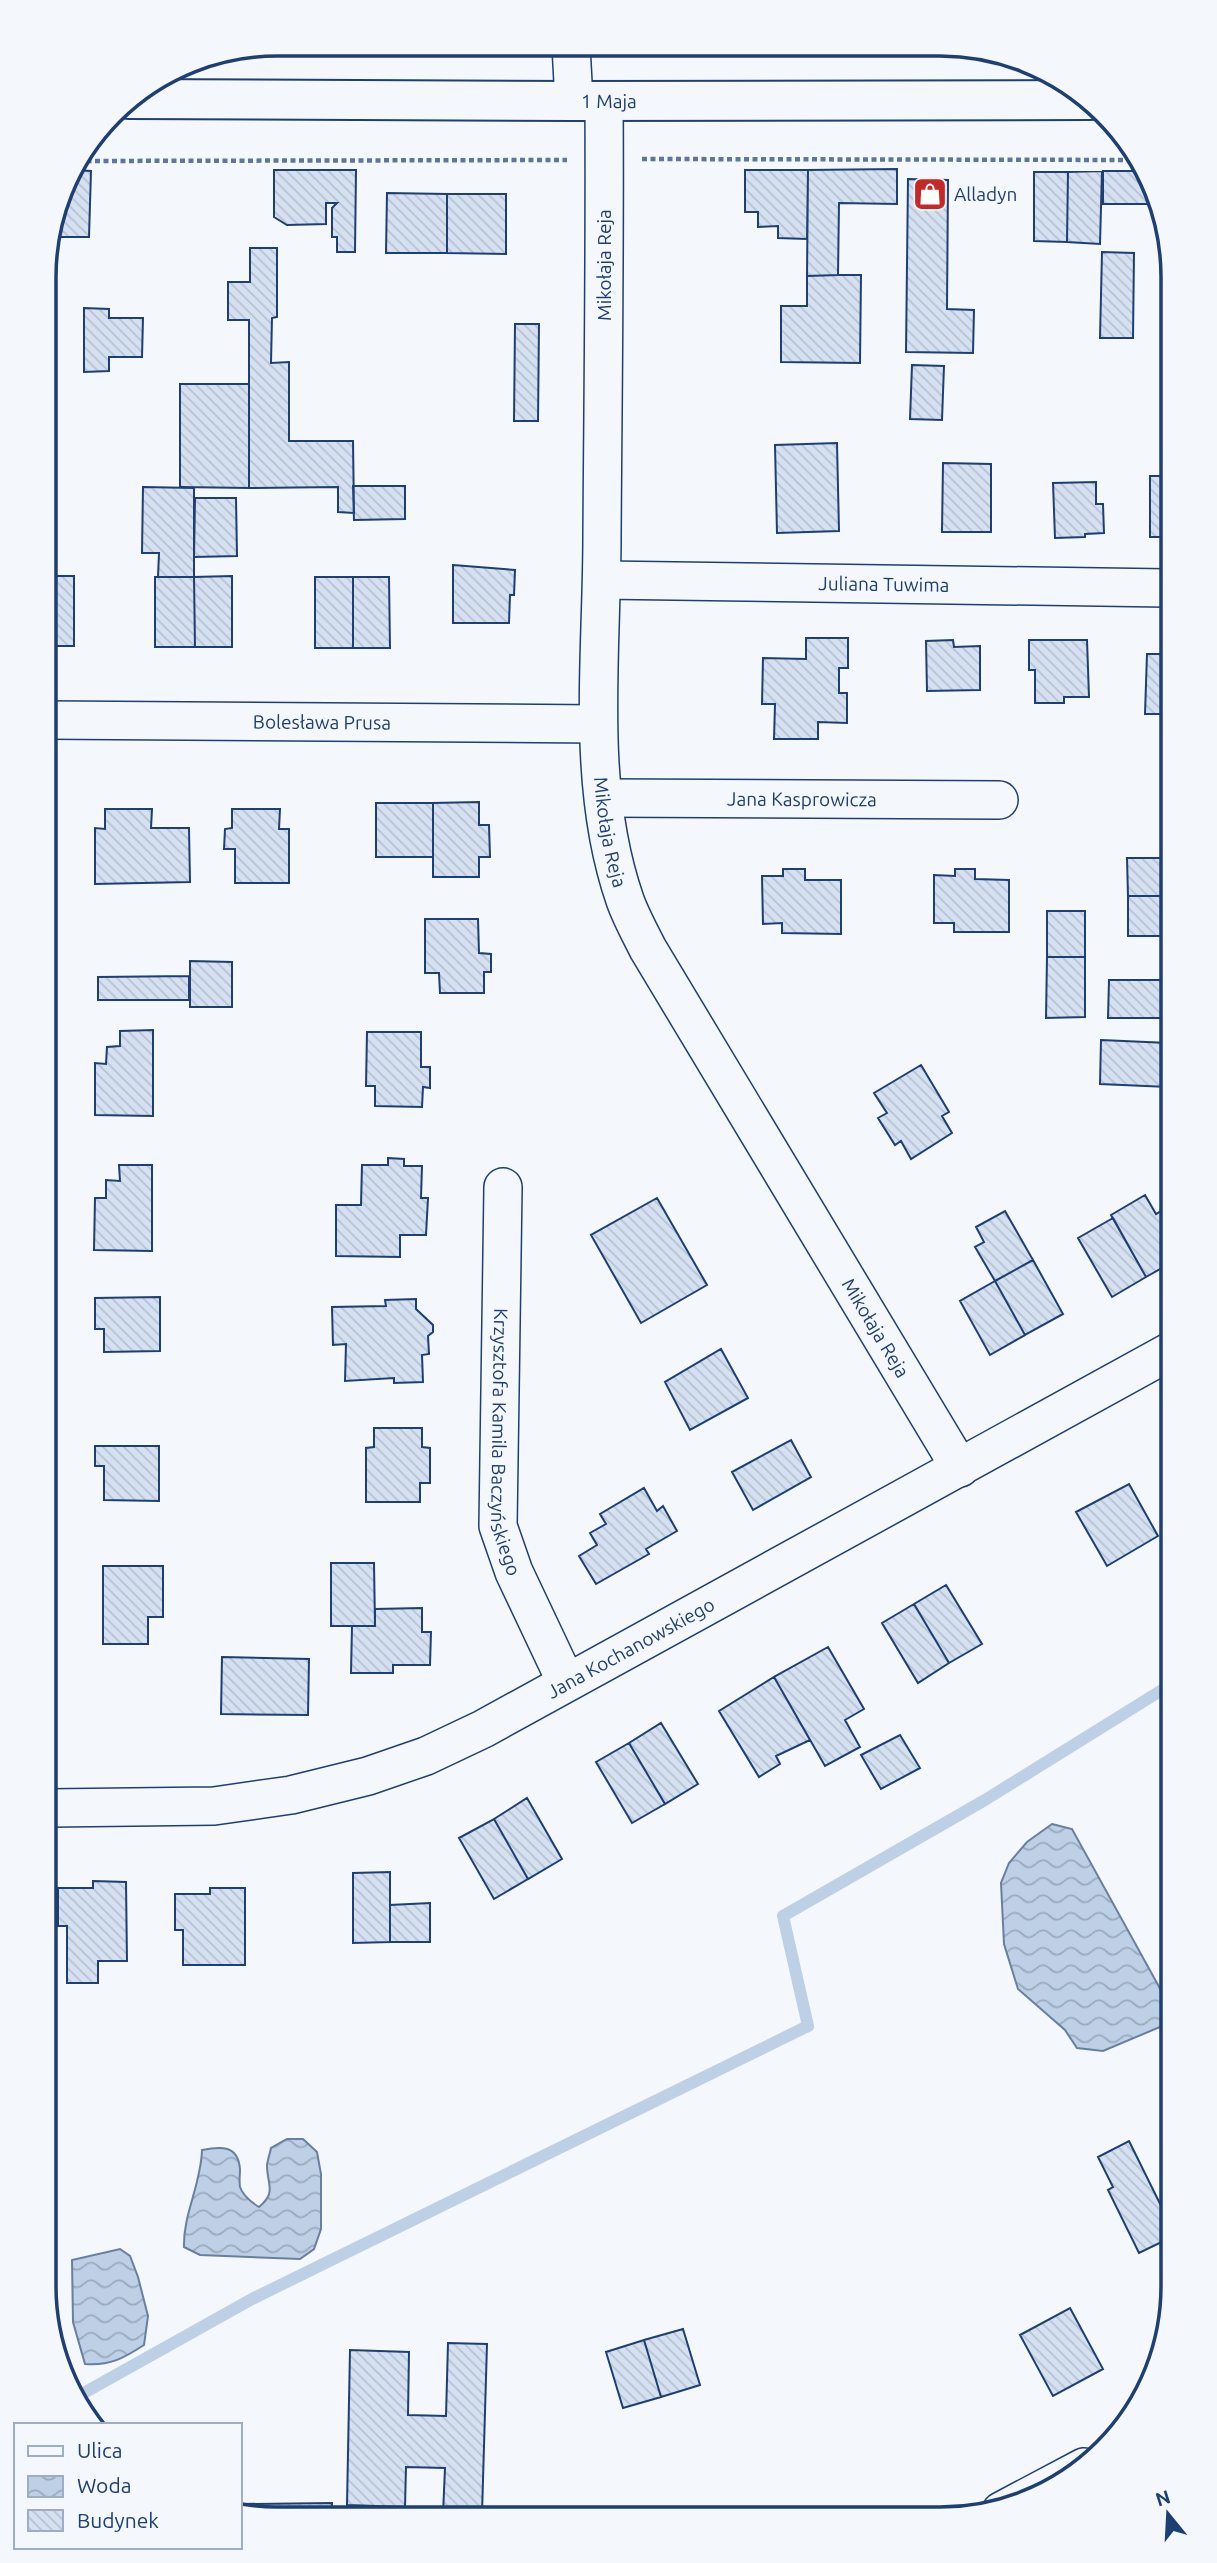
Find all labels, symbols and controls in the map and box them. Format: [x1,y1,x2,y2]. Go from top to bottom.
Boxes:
street label: 1 Maja [581,90,637,112]
shop icon: Alladyn [911,175,949,213]
place label: Alladyn [954,183,1017,205]
street label: Mikołaja Reja [593,209,615,321]
street label: Juliana Tuwima [818,572,950,596]
street label: Bolesława Prusa [253,710,391,734]
street label: Mikołaja Reja [590,776,631,890]
street label: Jana Kasprowicza [727,788,877,810]
street label: Mikołaja Reja [838,1274,914,1381]
street label: Krzysztofa Kamila Baczyńskiego [487,1308,525,1579]
street label: Jana Kochanowskiego [543,1593,718,1703]
legend [14,2423,242,2549]
text: Ulica [77,2438,122,2462]
text: Woda [77,2473,131,2497]
north arrow [1133,2479,1203,2549]
text: N [1153,2485,1173,2510]
text: Budynek [77,2508,159,2532]

